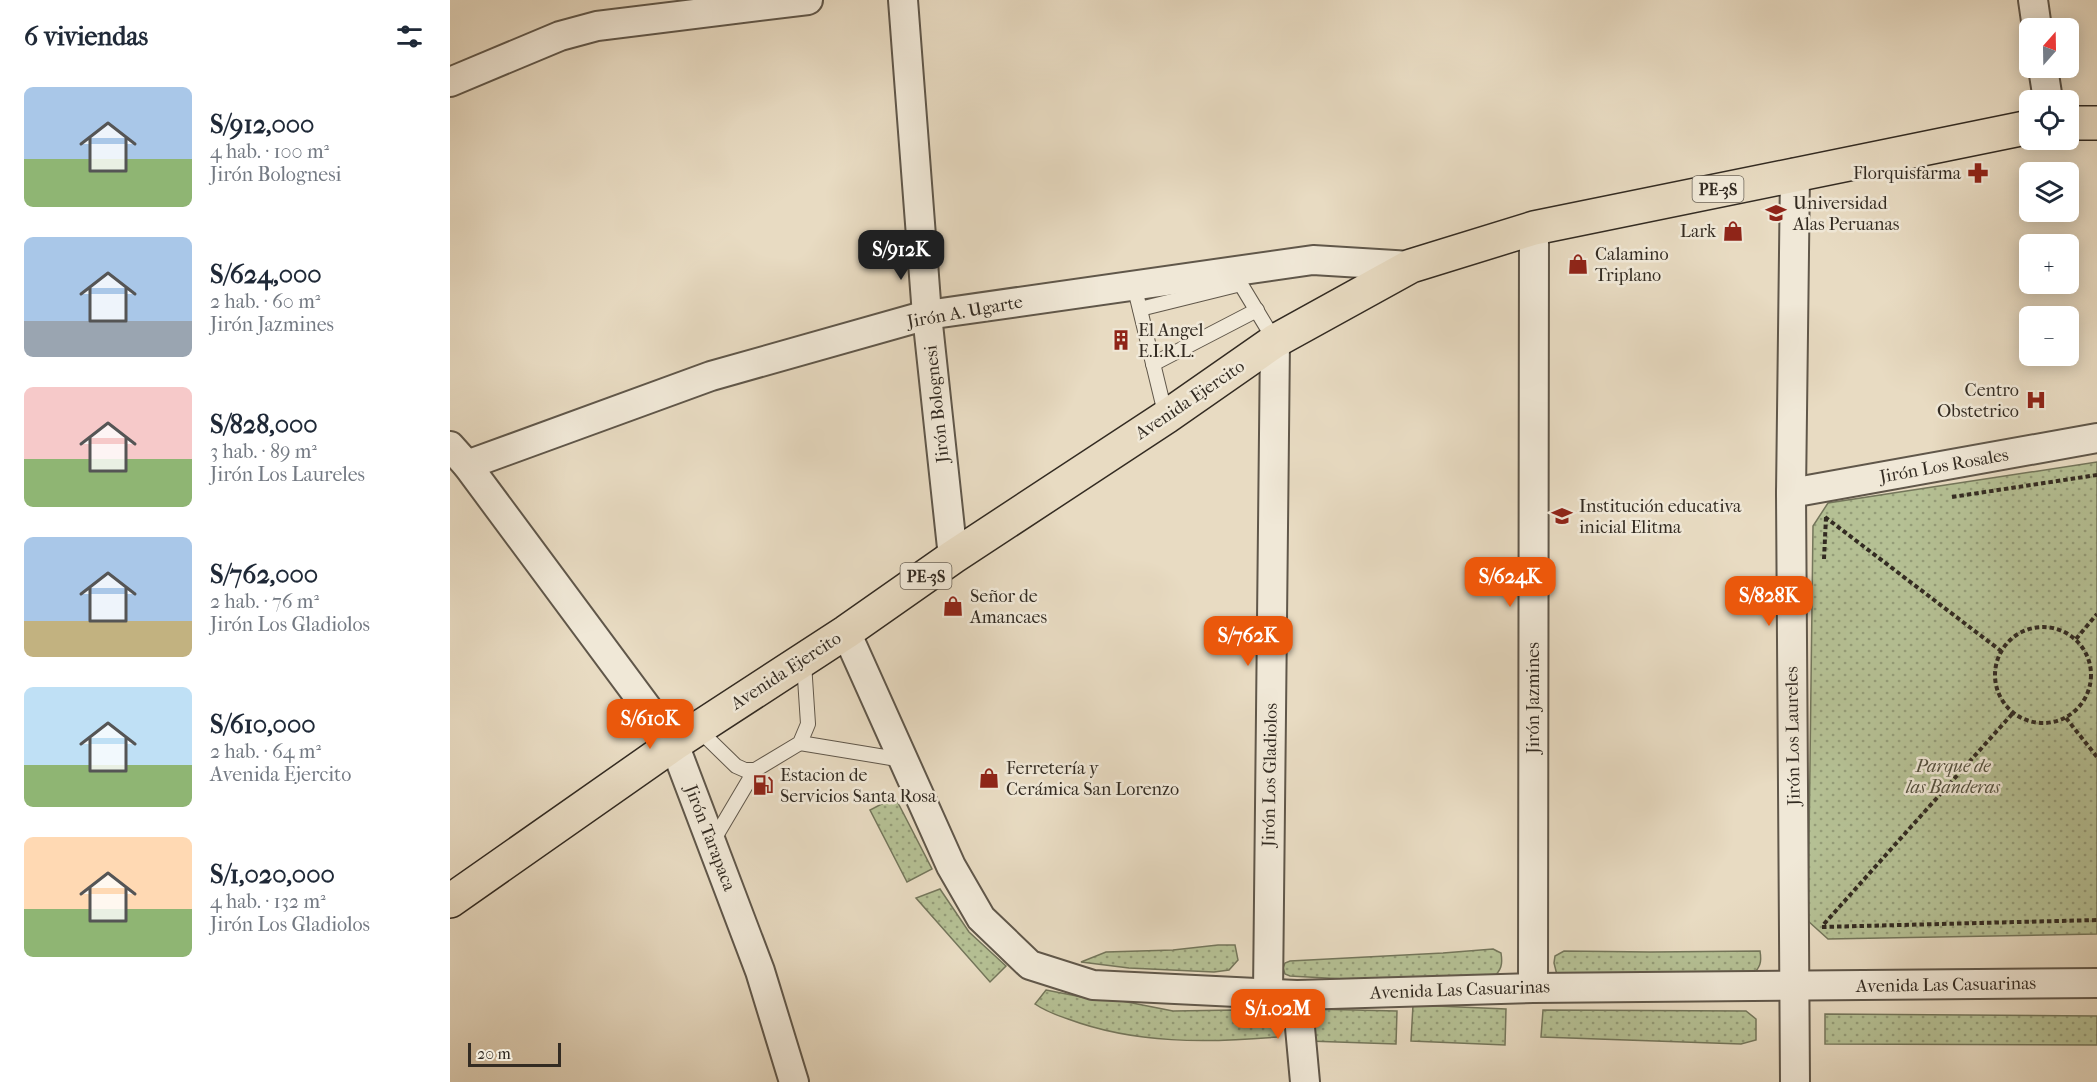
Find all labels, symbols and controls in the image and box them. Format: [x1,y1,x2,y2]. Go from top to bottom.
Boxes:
north arrow [2019,18,2079,78]
map controls [2019,18,2079,366]
icon: filters [393,20,426,53]
text: 6 viviendas [24,21,148,52]
button: locate [2019,90,2079,150]
text: S/912,000 [210,109,314,140]
icon: home [72,111,144,183]
text: 4 hab. · 100 m² [210,140,329,163]
pharmacy icon: Florquisfarma [1966,161,1990,185]
button: layers [2019,162,2079,222]
text: Jirón Bolognesi [210,163,341,186]
place label: Florquisfarma [1853,163,1962,184]
road number: PE-3S [1692,176,1744,202]
place label: Universidad Alas Peruanas [1792,193,1900,235]
school or university icon: Universidad Alas Peruanas [1764,201,1788,225]
shop icon: Lark [1721,219,1745,243]
place label: Lark [1680,221,1717,242]
pin: S/912K [852,230,950,281]
button: + [2019,234,2079,294]
text: S/912K [872,238,930,261]
place label: Calamino Triplano [1595,244,1669,286]
shop icon: Calamino Triplano [1566,252,1590,276]
text: S/624,000 [210,259,322,290]
icon: home [72,261,144,333]
text: 2 hab. · 60 m² [210,290,320,313]
street label: Jirón A. Ugarte [904,291,1025,333]
button: − [2019,306,2079,366]
text: Jirón Jazmines [210,313,334,336]
place label: El Angel E.I.R.L. [1138,320,1203,362]
building icon: El Angel E.I.R.L. [1109,328,1133,352]
street label: Jirón Bolognesi [920,343,954,466]
street label: Avenida Ejercito [1131,356,1249,445]
place label: Centro Obstetrico [1937,380,2019,422]
hospital icon: Centro Obstetrico [2024,388,2048,412]
text: S/828,000 [210,409,318,440]
icon: home [72,411,144,483]
text: 3 hab. · 89 m² [210,440,317,463]
street label: Jirón Los Rosales [1876,444,2010,488]
text: Jirón Los Laureles [210,463,365,486]
place label: Institución educativa inicial Elitma [1579,496,1742,538]
school or university icon: Institución educativa inicial Elitma [1550,504,1574,528]
pin: S/624K [1461,557,1559,608]
text: S/762,000 [210,559,318,590]
icon: home [72,561,144,633]
road number: PE-3S [900,563,952,589]
text: S/624K [1479,565,1541,588]
pin: S/828K [1720,576,1818,627]
text: S/828K [1739,584,1799,607]
place label: Señor de Amancaes [969,586,1047,628]
text: 2 hab. · 76 m² [210,590,319,613]
shop icon: Señor de Amancaes [941,594,965,618]
text: Jirón Los Gladiolos [210,613,370,636]
pin: S/762K [1199,616,1297,667]
text: S/762K [1218,624,1278,647]
street label: Avenida Ejercito [726,628,845,715]
street label: Jirón Jazmines [1523,642,1544,756]
street label: Jirón Los Laureles [1781,666,1805,808]
pin: S/610K [601,699,699,750]
street label: Jirón Los Gladiolos [1258,703,1282,849]
text: S/610K [621,707,679,730]
text: S/610,000 [210,709,316,740]
icon: home [72,711,144,783]
text: 2 hab. · 64 m² [210,740,321,763]
park label: Parque de las Banderas [1905,756,2000,798]
place label: Ferretería y Cerámica San Lorenzo [1006,758,1179,800]
text: Avenida Ejercito [210,763,351,786]
place label: Estacion de Servicios Santa Rosa [780,765,937,807]
shop icon: Ferretería y Cerámica San Lorenzo [977,766,1001,790]
fuel station icon: Estacion de Servicios Santa Rosa [751,773,775,797]
street label: Jirón Tarapaca [679,780,740,895]
text: S/1,020,000 [210,859,335,890]
icon: home [72,861,144,933]
text: 4 hab. · 132 m² [210,890,326,913]
text: Jirón Los Gladiolos [210,913,370,936]
street label: Avenida Las Casuarinas [1855,973,2037,997]
street label: Avenida Las Casuarinas [1369,976,1551,1004]
pin: S/1.02M [1223,989,1333,1040]
text: S/1.02M [1245,997,1311,1020]
scale bar [468,1040,561,1068]
text: 20 m [477,1044,511,1063]

